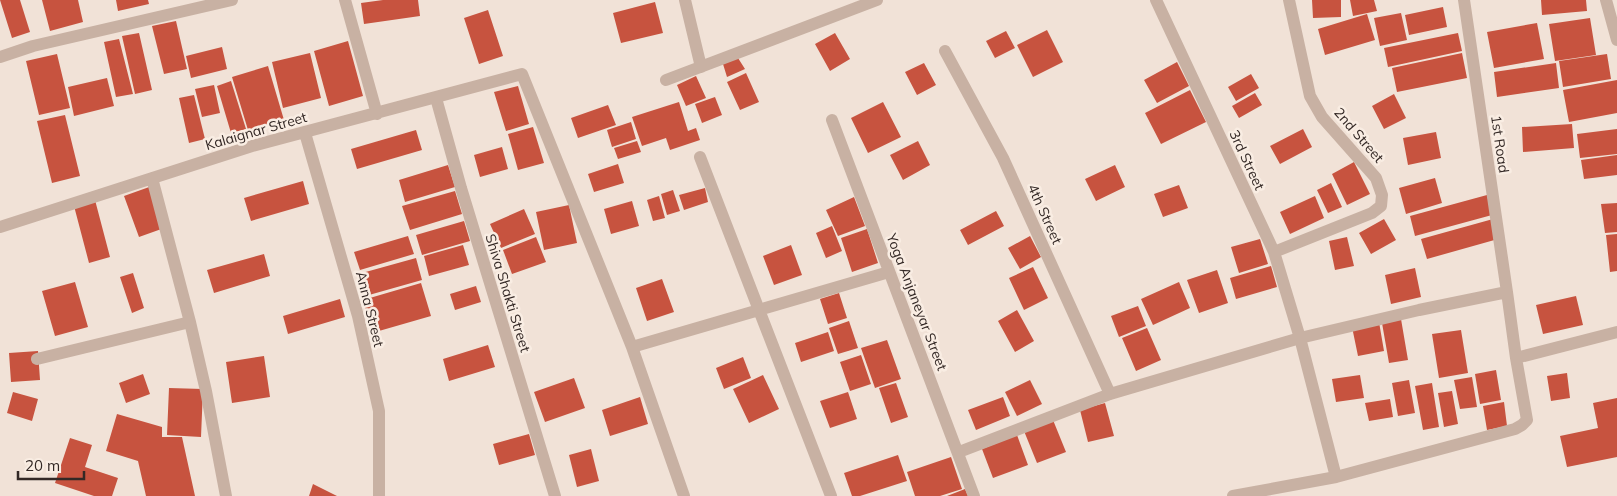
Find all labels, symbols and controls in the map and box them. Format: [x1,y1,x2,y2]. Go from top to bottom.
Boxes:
street label: 2nd Street [1330,104,1388,166]
street label: Kalaignar Street [203,108,309,154]
street label: 1st Road [1487,114,1513,174]
street label: 3rd Street [1225,127,1269,193]
street label: 4th Street [1024,181,1066,247]
street label: Yoga Anjaneyar Street [882,230,951,373]
street label: Shiva Shakti Street [481,232,535,354]
street label: Anna Street [352,269,388,349]
scale bar [18,448,84,480]
text: 20 m [25,456,60,475]

